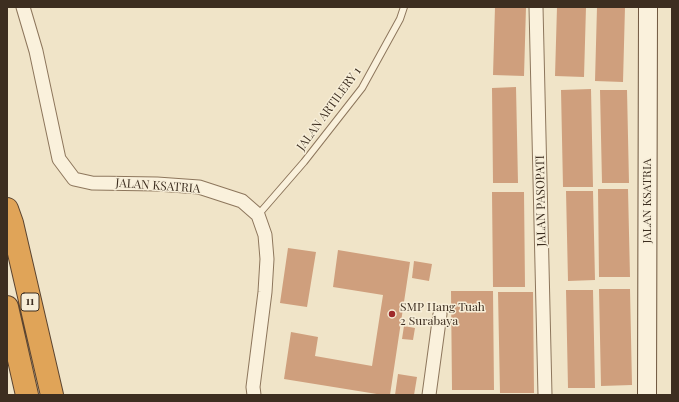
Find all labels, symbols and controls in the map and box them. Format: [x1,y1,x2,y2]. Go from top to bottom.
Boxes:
street label: JALAN ARTILERY 1 [294,64,364,154]
street label: JALAN PASOPATI [533,155,549,247]
street label: JALAN KSATRIA [640,158,654,244]
street label: JALAN KSATRIA [115,176,201,196]
road number: 11 [21,293,39,311]
place label: SMP Hang Tuah 2 Surabaya [400,300,485,328]
marker: SMP Hang Tuah 2 Surabaya [387,309,397,319]

